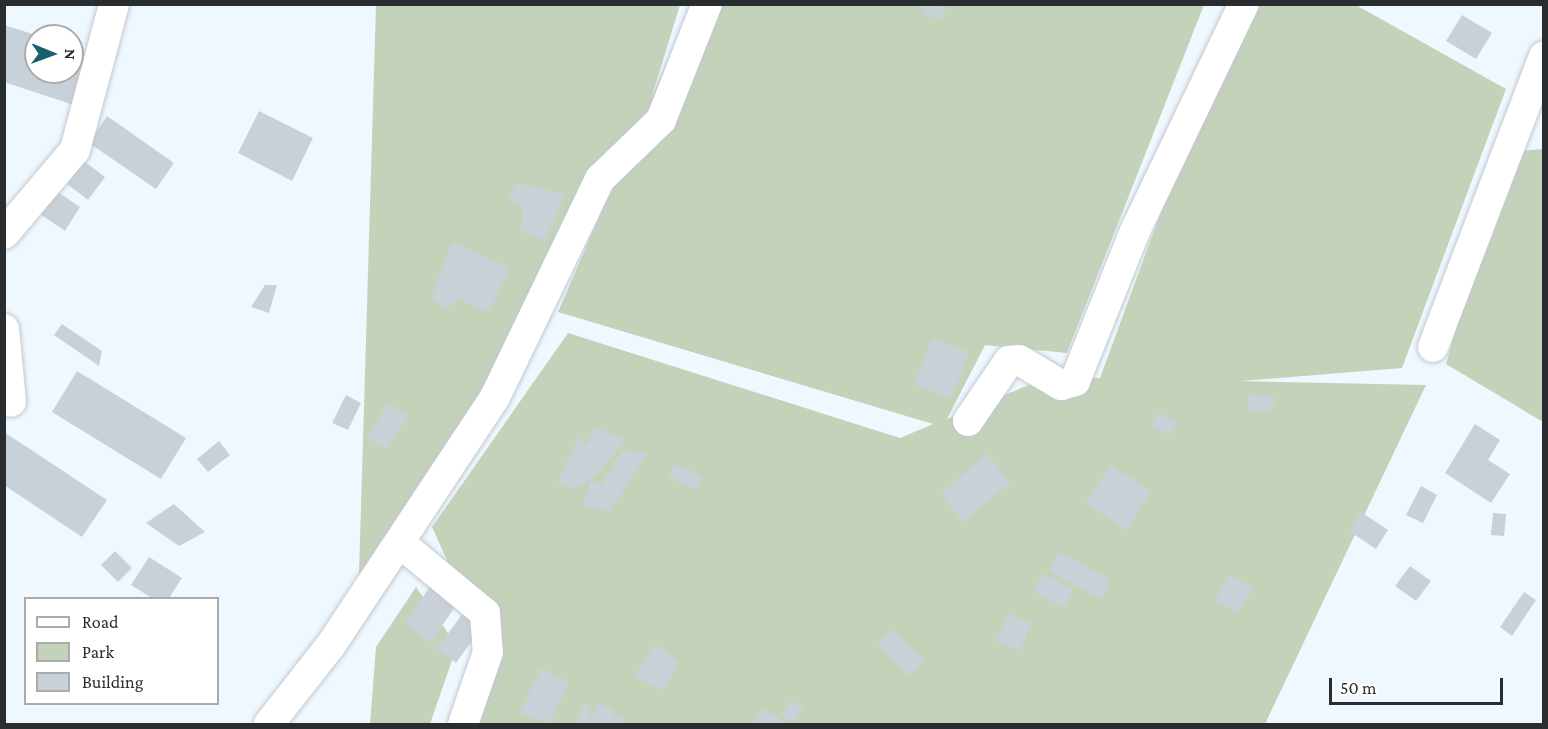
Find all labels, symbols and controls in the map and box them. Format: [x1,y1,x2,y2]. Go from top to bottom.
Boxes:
north arrow [24,24,84,84]
text: N [62,49,79,60]
legend [24,597,219,705]
text: Road [82,612,119,632]
text: Park [82,642,114,662]
scale bar [1332,666,1506,704]
text: Building [82,672,143,692]
text: 50 m [1340,678,1377,698]

